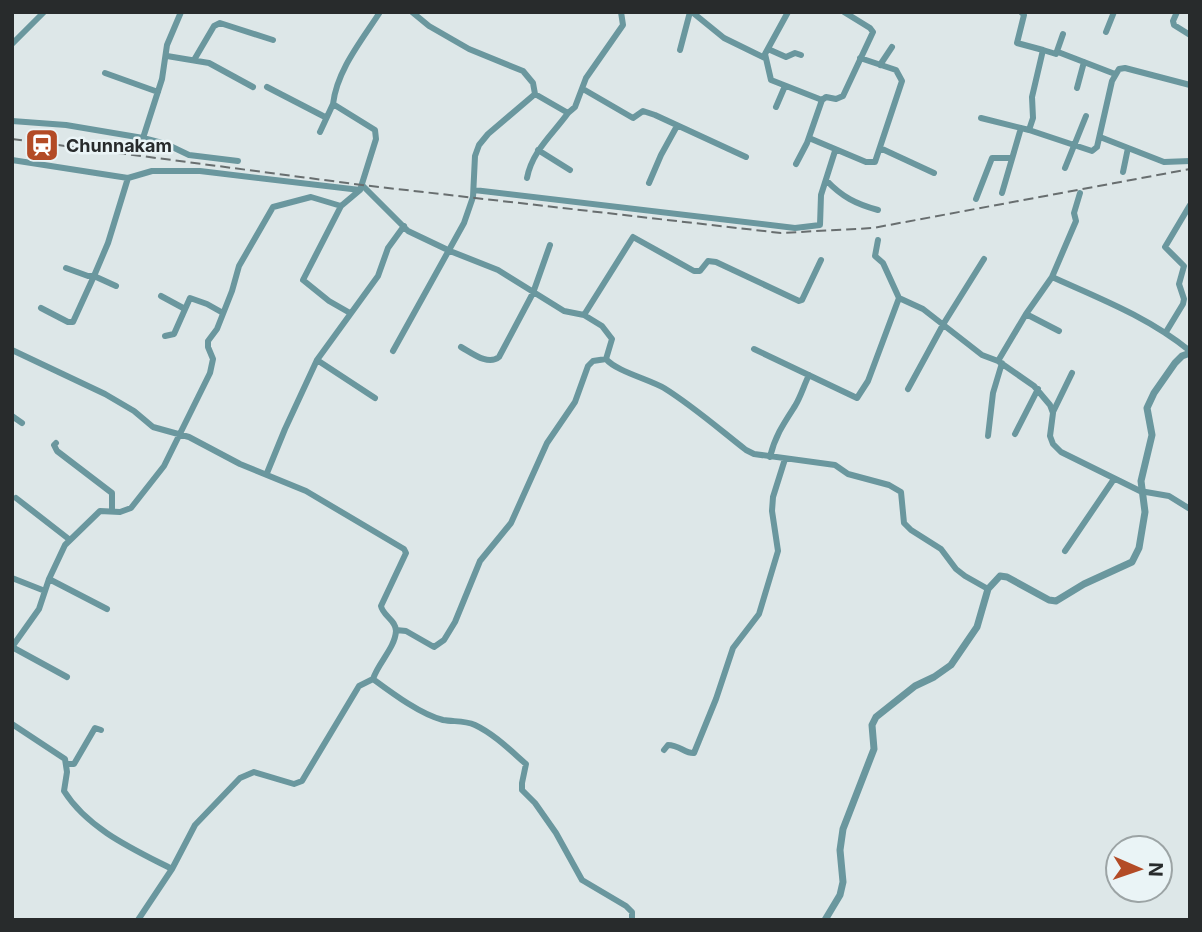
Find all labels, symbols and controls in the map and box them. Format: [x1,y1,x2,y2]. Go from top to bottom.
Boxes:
station icon: Chunnakam [23,126,61,164]
place label: Chunnakam [66,135,172,156]
north arrow [1104,834,1174,904]
text: N [1144,862,1167,877]

